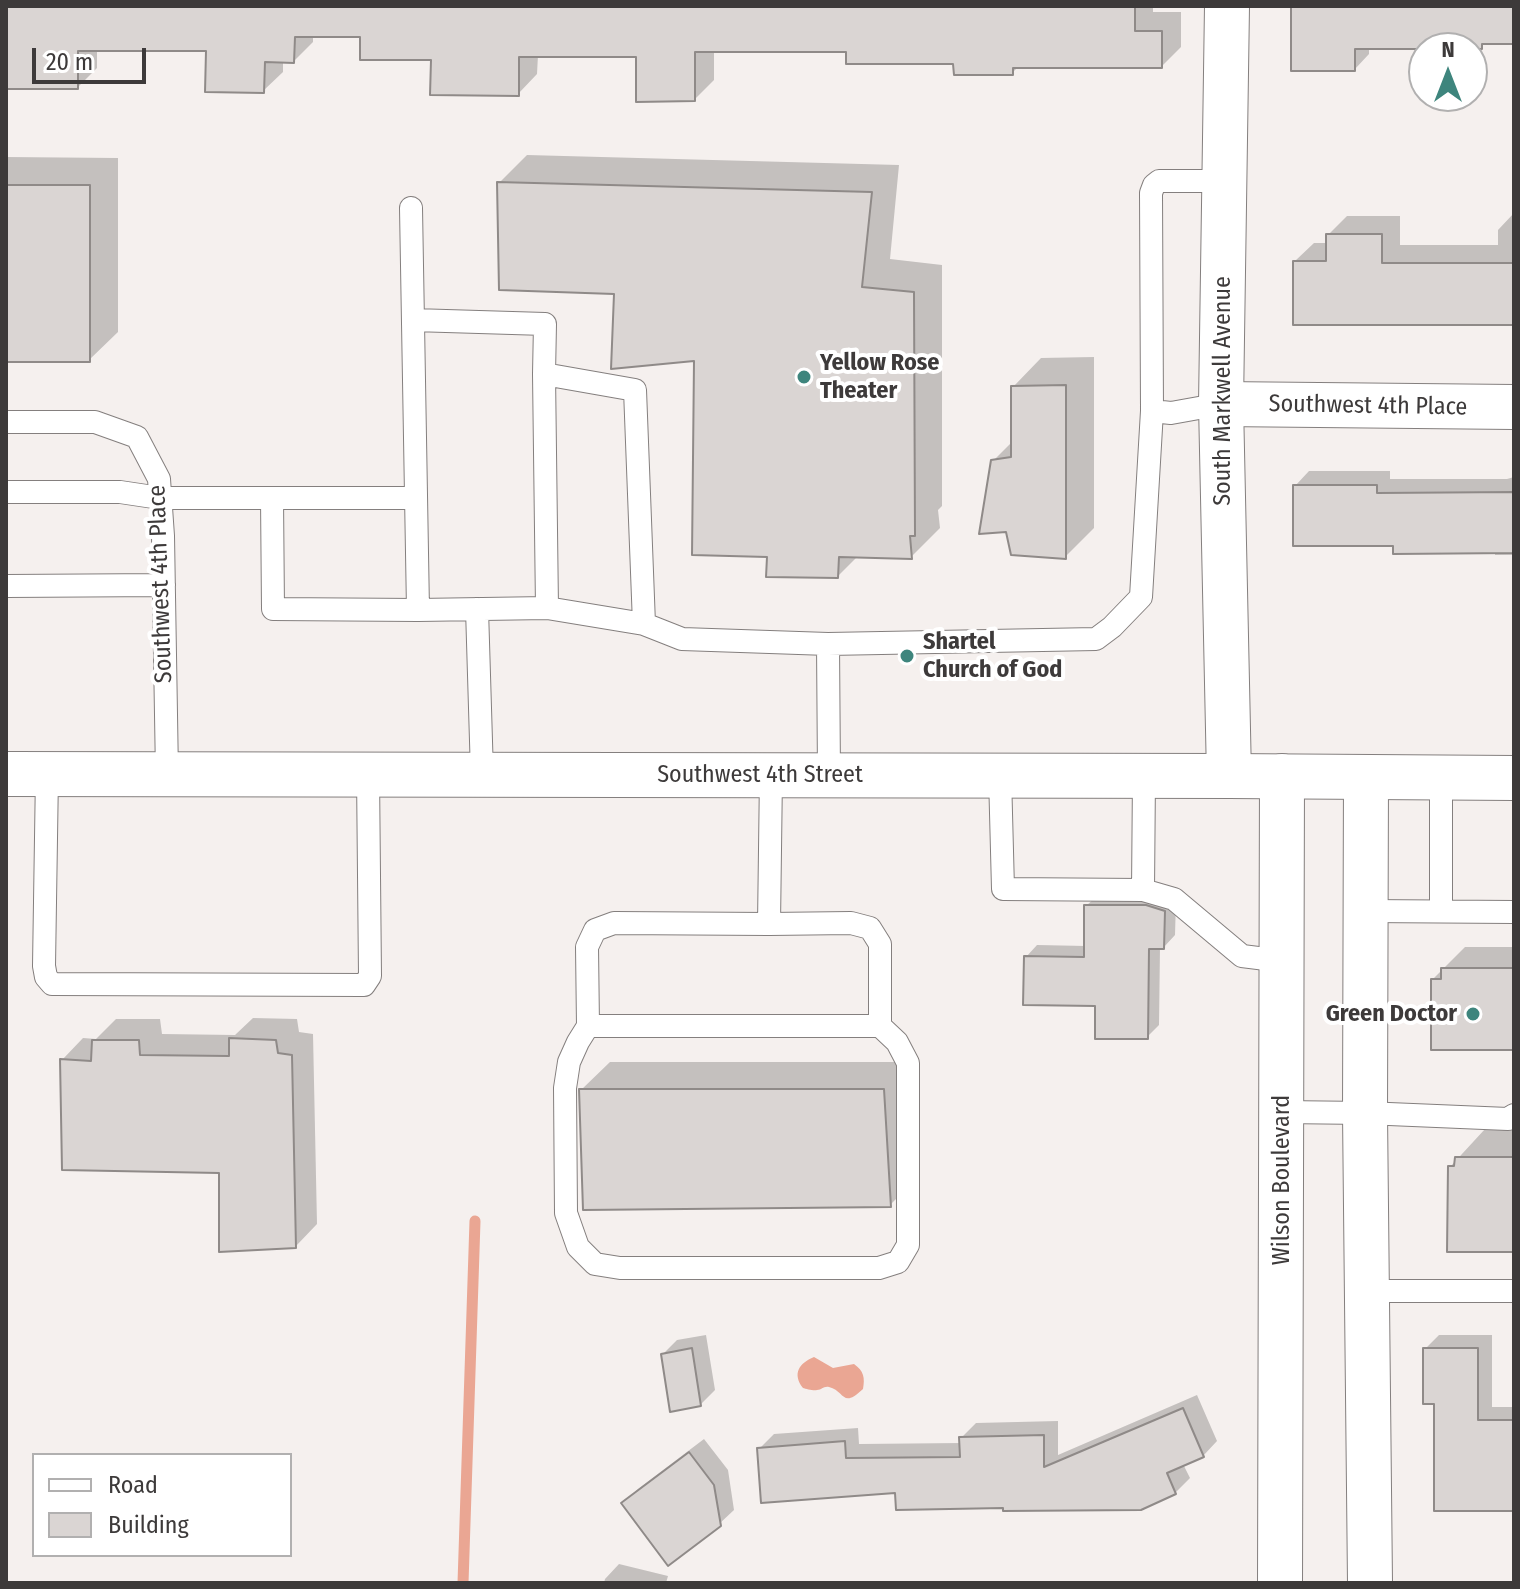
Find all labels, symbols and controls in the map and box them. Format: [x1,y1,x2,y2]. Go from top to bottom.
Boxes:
scale bar [36,32,150,82]
north arrow [1408,32,1488,112]
text: N [1441,36,1455,63]
text: 20 m [46,48,93,76]
street label: South Markwell Avenue [1209,276,1237,506]
place label: Yellow Rose Theater [820,349,939,405]
marker: Yellow Rose Theater [795,368,813,386]
street label: Southwest 4th Place [1268,390,1468,422]
street label: Southwest 4th Place [143,484,179,684]
place label: Shartel Church of God [923,628,1062,684]
marker: Shartel Church of God [898,647,916,665]
street label: Southwest 4th Street [657,761,863,789]
place label: Green Doctor [1326,1000,1457,1028]
marker: Green Doctor [1464,1005,1482,1023]
street label: Wilson Boulevard [1268,1095,1296,1265]
legend [32,1453,292,1557]
text: Road [108,1471,158,1499]
text: Building [108,1511,189,1539]

